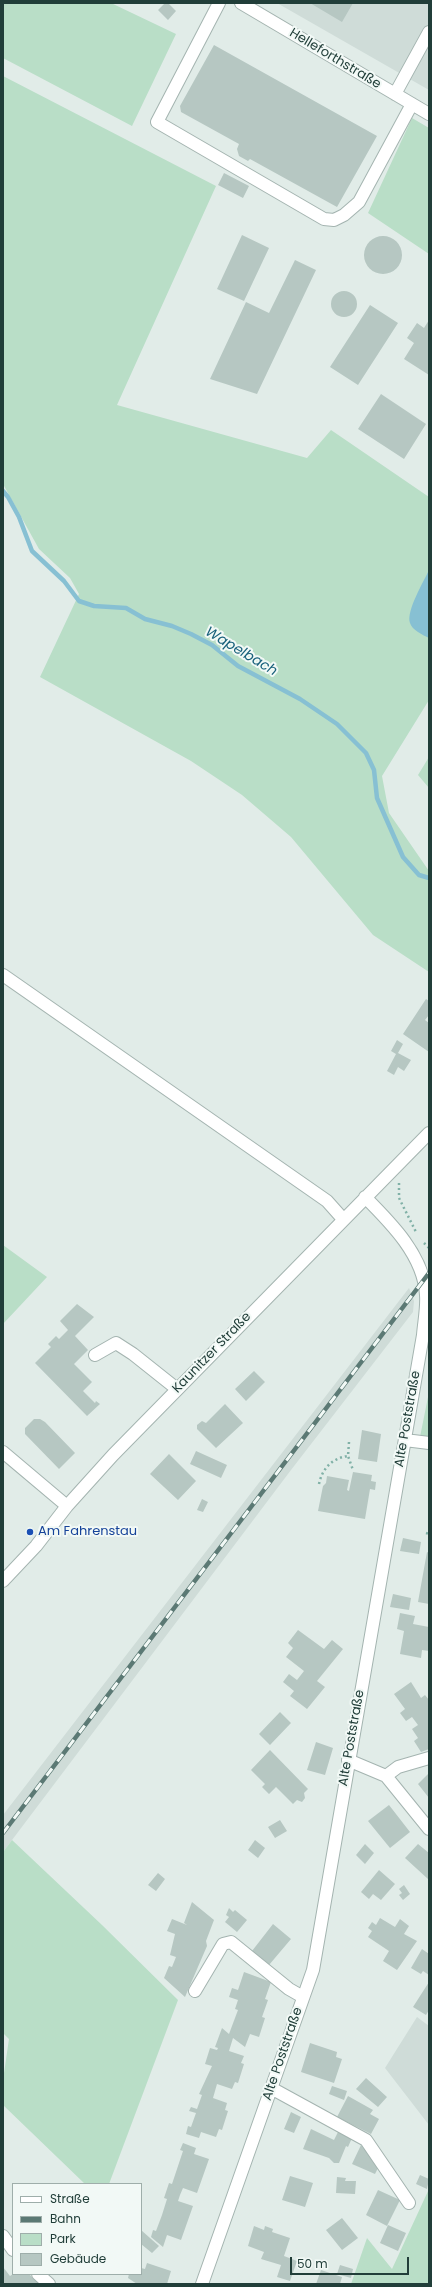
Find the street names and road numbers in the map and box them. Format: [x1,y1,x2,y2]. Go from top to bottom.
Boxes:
street label: Helleforthstraße [286,26,384,92]
street label: Kaunitzer Straße [169,1309,255,1397]
street label: Alte Poststraße [392,1370,424,1468]
street label: Alte Poststraße [336,1689,368,1787]
street label: Alte Poststraße [260,2005,306,2103]

